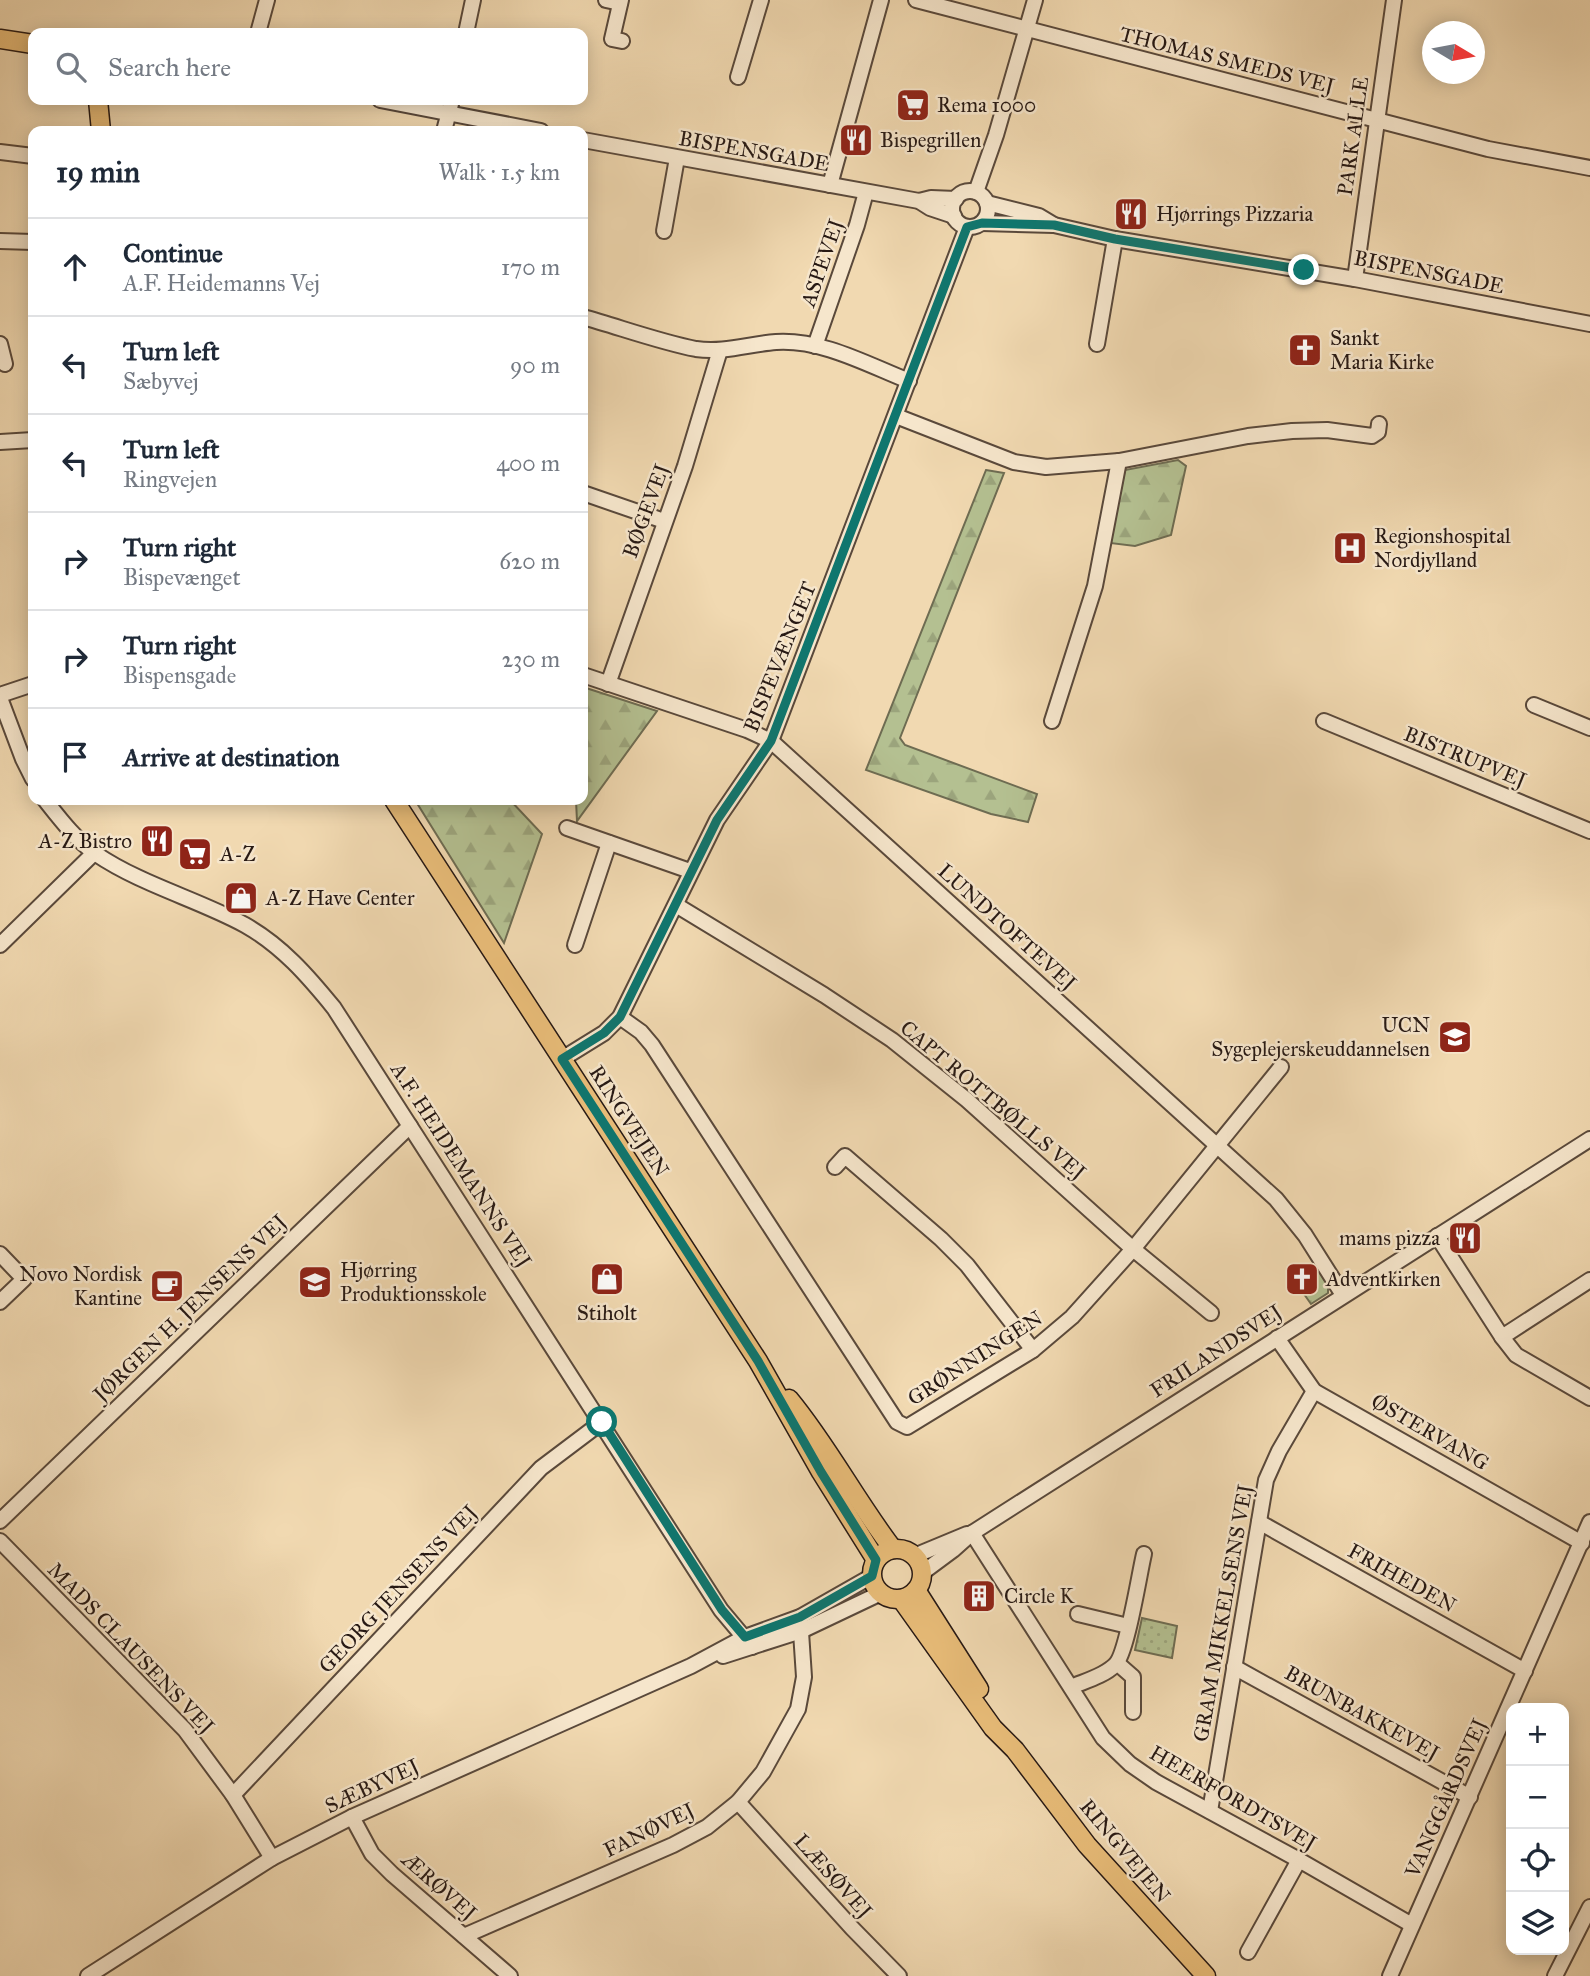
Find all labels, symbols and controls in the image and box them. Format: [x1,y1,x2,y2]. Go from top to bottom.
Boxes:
street label: THOMAS SMEDS VEJ [1117,21,1338,99]
north arrow [1422,21,1485,84]
search box [28,28,588,105]
icon: search [52,48,90,86]
text: Search here [108,51,231,83]
street label: PARK ALLE [1332,75,1374,197]
supermarket icon: Rema 1000 [894,86,932,124]
place label: Rema 1000 [937,92,1036,118]
restaurant icon: Bispegrillen [837,121,875,159]
street label: BISPENSGADE [677,125,831,177]
place label: Bispegrillen [880,127,981,153]
text: 19 min [56,154,140,190]
text: Walk · 1.5 km [439,158,560,186]
restaurant icon: Hjørrings Pizzaria [1112,195,1150,233]
place label: Hjørrings Pizzaria [1156,201,1314,227]
street label: ASPEVEJ [795,215,849,311]
text: Continue [123,237,223,269]
street label: BISPENSGADE [1352,245,1506,299]
icon: ahead [56,248,94,286]
text: 170 m [501,253,560,281]
route end [1288,254,1319,285]
text: A.F. Heidemanns Vej [123,269,320,297]
place label: Sankt Maria Kirke [1330,325,1435,375]
church icon: Sankt Maria Kirke [1286,331,1324,369]
text: Turn left [123,335,219,367]
icon: left [56,346,94,384]
text: 90 m [510,351,560,379]
text: Sæbyvej [123,367,199,395]
text: Turn left [123,433,219,465]
icon: left [56,444,94,482]
text: 400 m [496,449,560,477]
street label: BØGEVEJ [617,460,675,562]
text: Ringvejen [123,465,217,493]
place label: Regionshospital Nordjylland [1374,523,1511,573]
hospital icon: Regionshospital Nordjylland [1331,529,1369,567]
text: Turn right [123,531,236,563]
icon: right [56,542,94,580]
text: 620 m [499,547,560,575]
text: Bispevænget [123,563,241,591]
street label: BISPEVÆNGET [738,578,822,736]
text: Turn right [123,629,236,661]
icon: right [56,640,94,678]
text: 230 m [502,645,560,673]
text: Bispensgade [123,661,236,689]
street label: BISTRUPVEJ [1400,721,1531,794]
icon: arrive [56,738,94,776]
text: Arrive at destination [123,741,340,773]
restaurant icon: A-Z Bistro [138,822,176,860]
place label: A-Z Bistro [37,828,132,854]
supermarket icon: A-Z [176,835,214,873]
place label: A-Z [219,841,256,867]
street label: LUNDTOFTEVEJ [932,858,1082,996]
shop icon: A-Z Have Center [222,879,260,917]
place label: A-Z Have Center [265,885,415,911]
place label: UCN Sygeplejerskeuddannelsen [1211,1012,1430,1062]
street label: CAPT ROTTBØLLS VEJ [895,1015,1092,1186]
school or university icon: UCN Sygeplejerskeuddannelsen [1436,1018,1474,1056]
street label: A.F. HEIDEMANNS VEJ [384,1057,537,1273]
street label: RINGVEJEN [583,1060,675,1182]
street label: JØRGEN H. JENSENS VEJ [86,1208,292,1409]
restaurant icon: mams pizza [1446,1219,1484,1257]
place label: mams pizza [1339,1225,1440,1251]
place label: Hjørring Produktionsskole [340,1257,487,1307]
shop icon: Stiholt [588,1260,626,1298]
church icon: Adventkirken [1283,1260,1321,1298]
place label: Novo Nordisk Kantine [19,1261,142,1311]
school or university icon: Hjørring Produktionsskole [296,1263,334,1301]
place label: Adventkirken [1325,1266,1441,1292]
cafe icon: Novo Nordisk Kantine [148,1267,186,1305]
street label: FRILANDSVEJ [1145,1298,1287,1403]
place label: Stiholt [577,1300,638,1326]
street label: GRØNNINGEN [903,1305,1048,1411]
street label: ØSTERVANG [1367,1388,1493,1476]
route start [586,1406,617,1437]
street label: GRAM MIKKELSENS VEJ [1188,1482,1259,1744]
street label: GEORG JENSENS VEJ [313,1499,483,1679]
street label: FRIHEDEN [1343,1538,1461,1619]
street label: MADS CLAUSENS VEJ [42,1557,220,1740]
building icon: Circle K [960,1577,998,1615]
place label: Circle K [1004,1583,1076,1609]
street label: BRUNBAKKEVEJ [1280,1660,1444,1767]
map controls [1506,1703,1569,1955]
button: + [1506,1703,1569,1766]
street label: VANGGÅRDSVEJ [1399,1714,1493,1882]
street label: HEERFORDTSVEJ [1145,1740,1322,1857]
street label: SÆBYVEJ [321,1753,424,1819]
button: − [1506,1766,1569,1829]
street label: RINGVEJEN [1074,1794,1176,1908]
street label: FANØVEJ [599,1797,699,1863]
street label: LÆSØVEJ [788,1828,878,1924]
button: locate [1506,1829,1569,1892]
street label: ÆRØVEJ [395,1846,482,1926]
button: layers [1506,1892,1569,1955]

